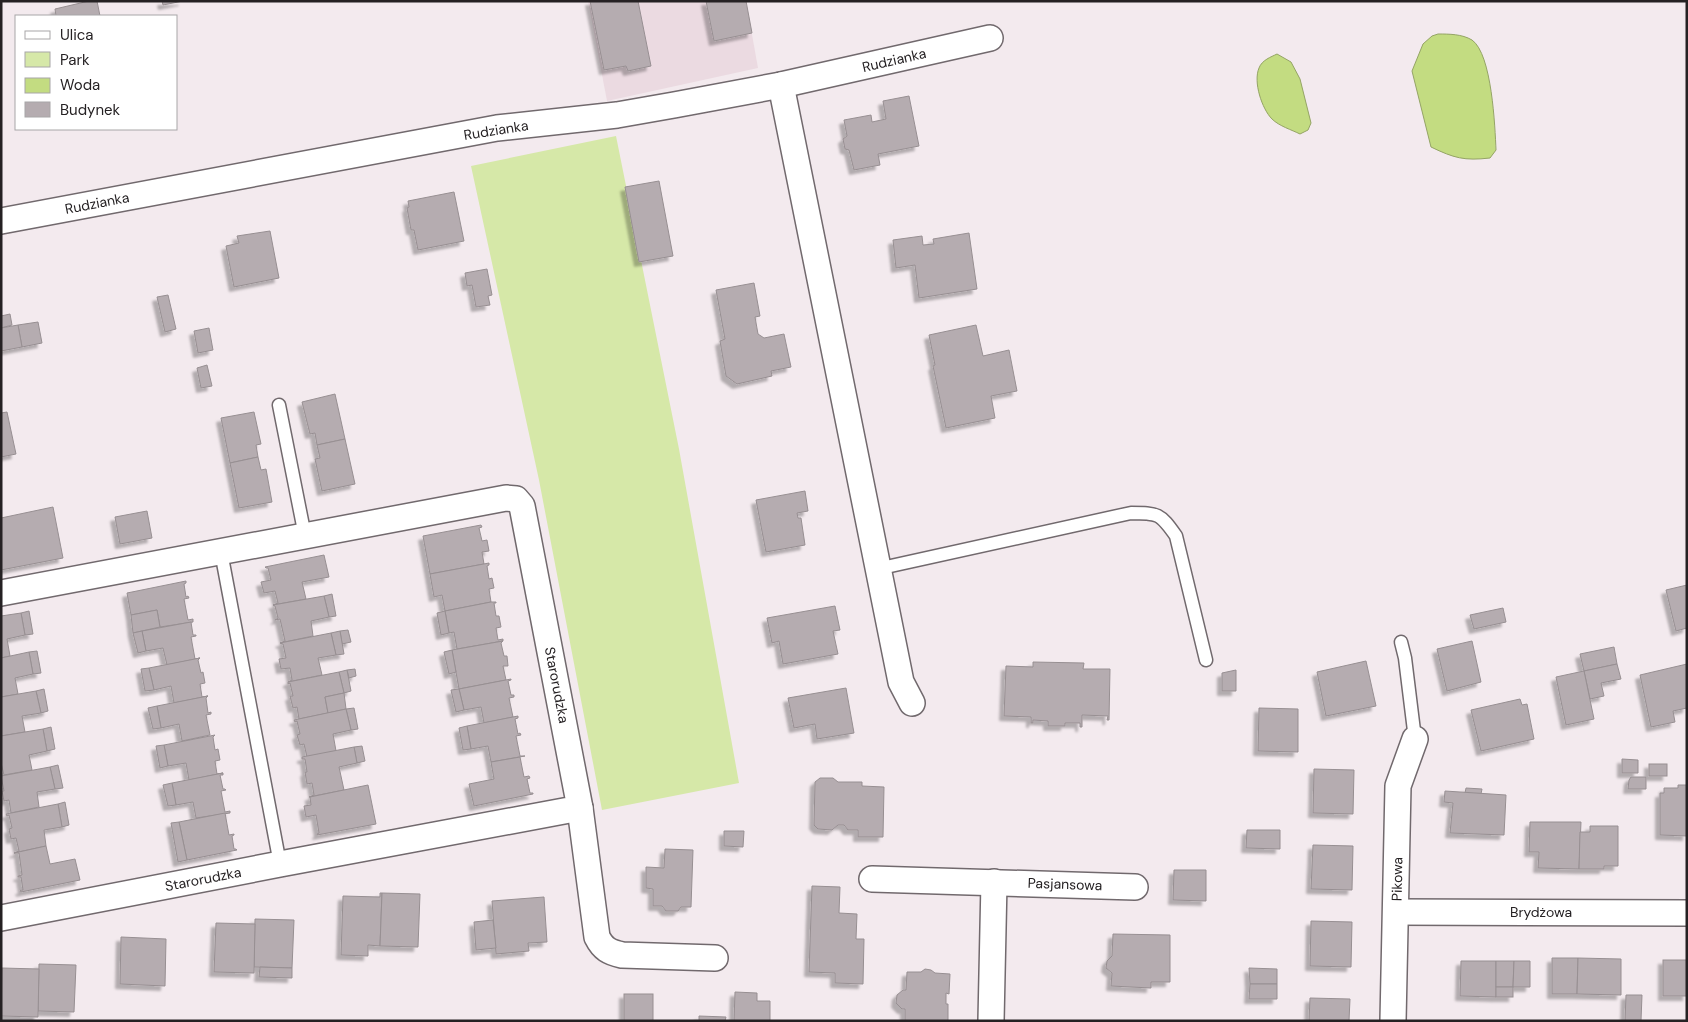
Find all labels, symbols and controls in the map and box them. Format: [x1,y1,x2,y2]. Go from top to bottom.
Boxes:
legend [15,15,178,130]
text: Ulica [60,25,94,45]
street label: Rudzianka [860,44,928,76]
text: Park [60,50,90,70]
text: Woda [60,75,100,95]
text: Budynek [60,100,121,120]
street label: Rudzianka [462,116,530,144]
street label: Rudzianka [63,188,131,218]
street label: Starorudzka [541,645,573,725]
street label: Pikowa [1388,857,1406,901]
street label: Starorudzka [163,863,243,895]
street label: Pasjansowa [1027,874,1103,894]
street label: Brydżowa [1510,903,1572,921]

